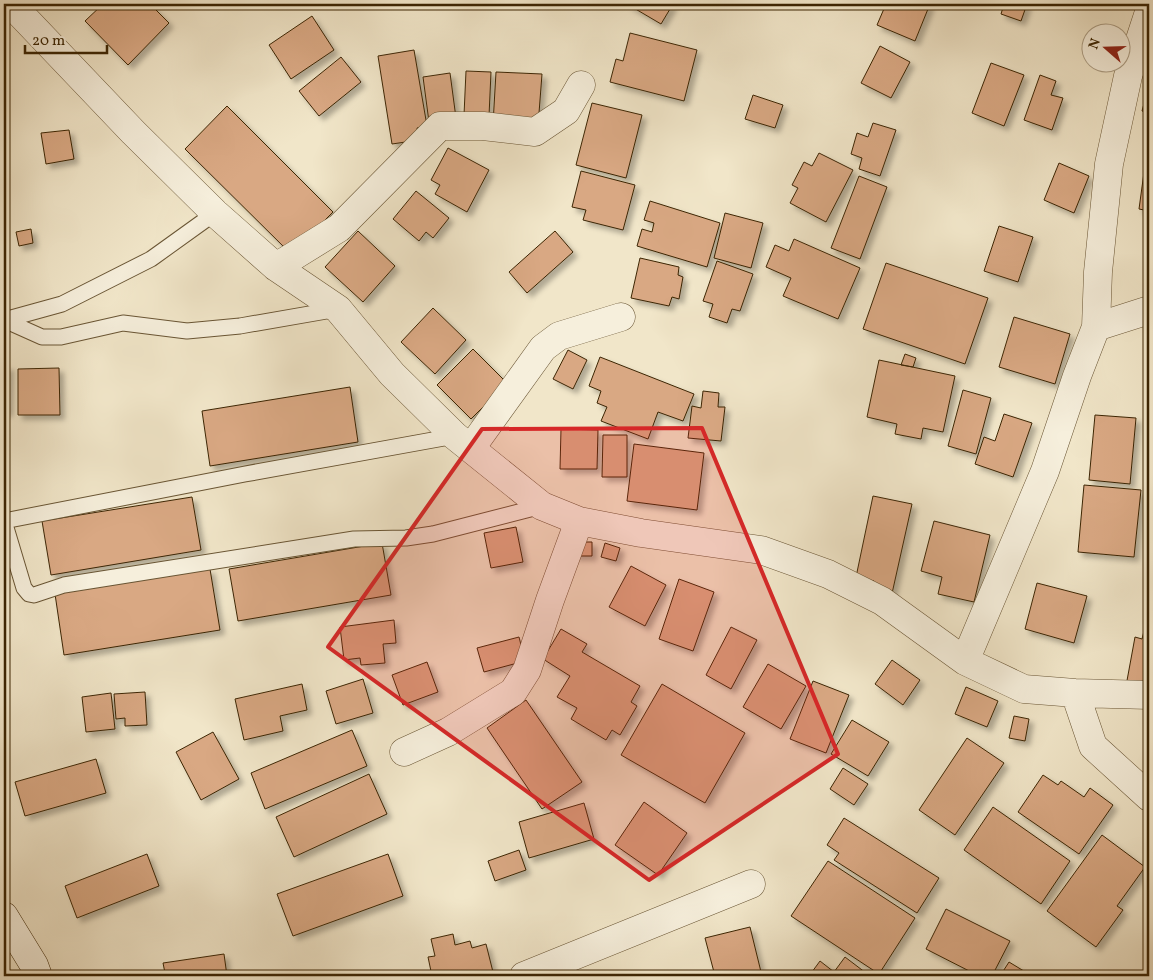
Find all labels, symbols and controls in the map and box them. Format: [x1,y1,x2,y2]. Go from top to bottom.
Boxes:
scale bar [25,22,108,54]
north arrow [1080,22,1130,72]
text: 20 m [32,31,65,52]
text: N [1085,36,1106,52]

